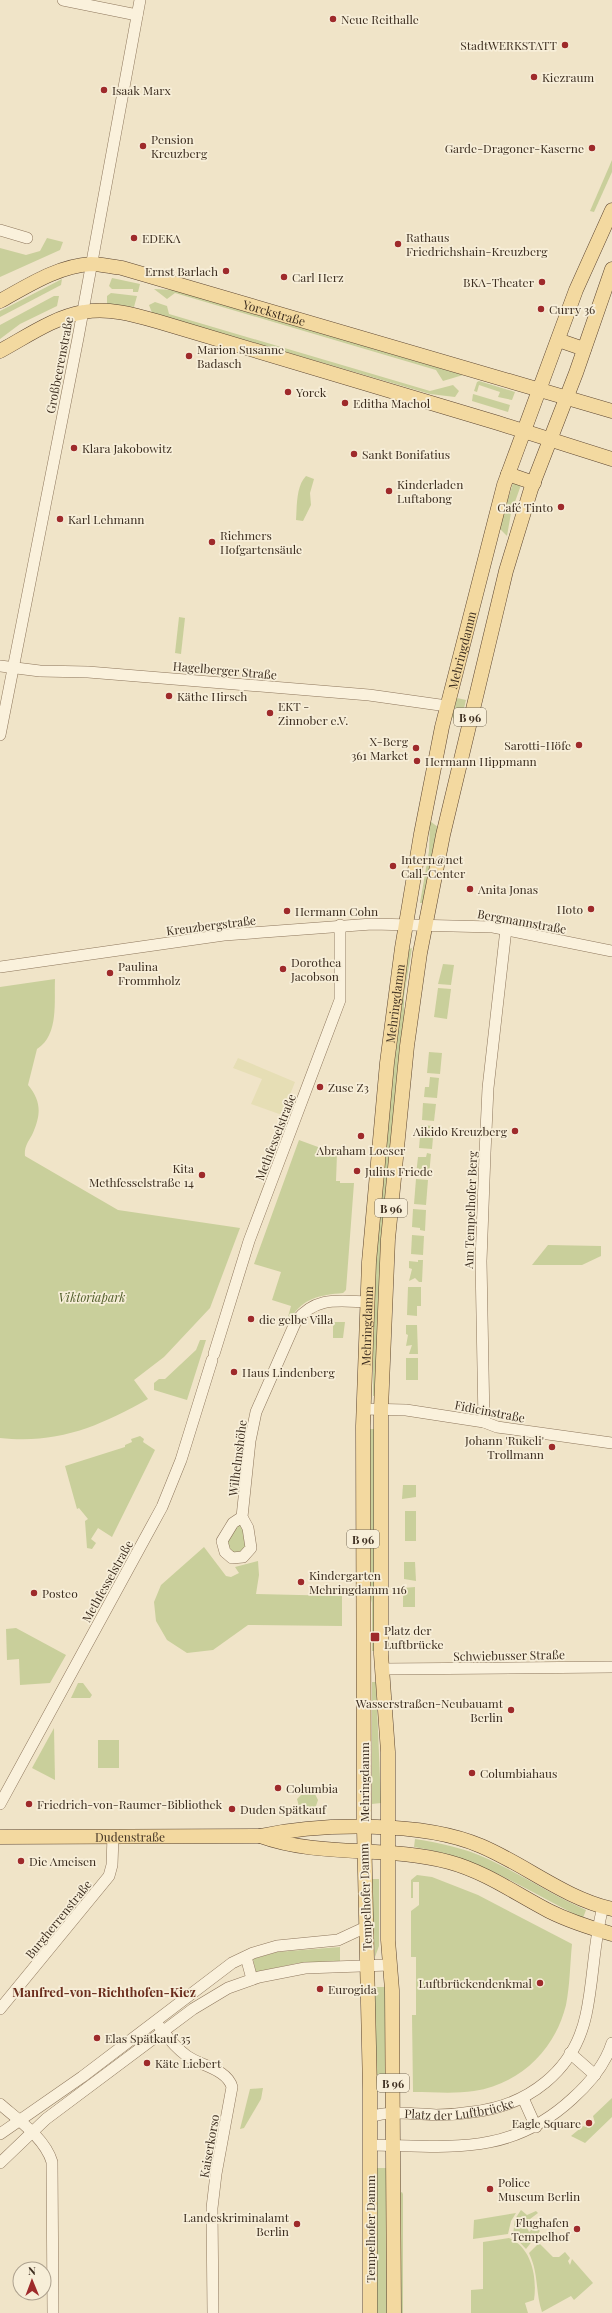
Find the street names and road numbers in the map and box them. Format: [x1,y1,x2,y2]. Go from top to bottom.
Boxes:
street label: Yorckstraße [240,295,307,329]
street label: Großbeerenstraße [42,315,76,415]
street label: Mehringdamm [444,609,479,691]
street label: Hagelberger Straße [172,657,278,683]
road number: B 96 [454,708,486,726]
street label: Bergmannstraße [476,905,568,937]
street label: Kreuzbergstraße [165,912,257,938]
street label: Mehringdamm [382,963,408,1044]
street label: Methfesselstraße [251,1091,299,1183]
street label: Am Tempelhofer Berg [460,1150,480,1270]
road number: B 96 [375,1199,407,1217]
street label: Mehringdamm [357,1286,376,1366]
street label: Fidicinstraße [453,1396,527,1426]
street label: Wilhelmshöhe [224,1419,250,1498]
road number: B 96 [347,1530,379,1548]
street label: Methfesselstraße [78,1537,136,1625]
street label: Schwiebusser Straße [453,1646,565,1664]
street label: Mehringdamm [356,1742,372,1822]
street label: Dudenstraße [95,1828,165,1845]
street label: Tempelhofer Damm [355,1843,375,1951]
street label: Burgherrenstraße [21,1876,95,1962]
road number: B 96 [377,2074,409,2092]
street label: Platz der Luftbrücke [404,2094,516,2123]
street label: Kaiserkorso [196,2113,223,2179]
street label: Tempelhofer Damm [362,2175,378,2283]

